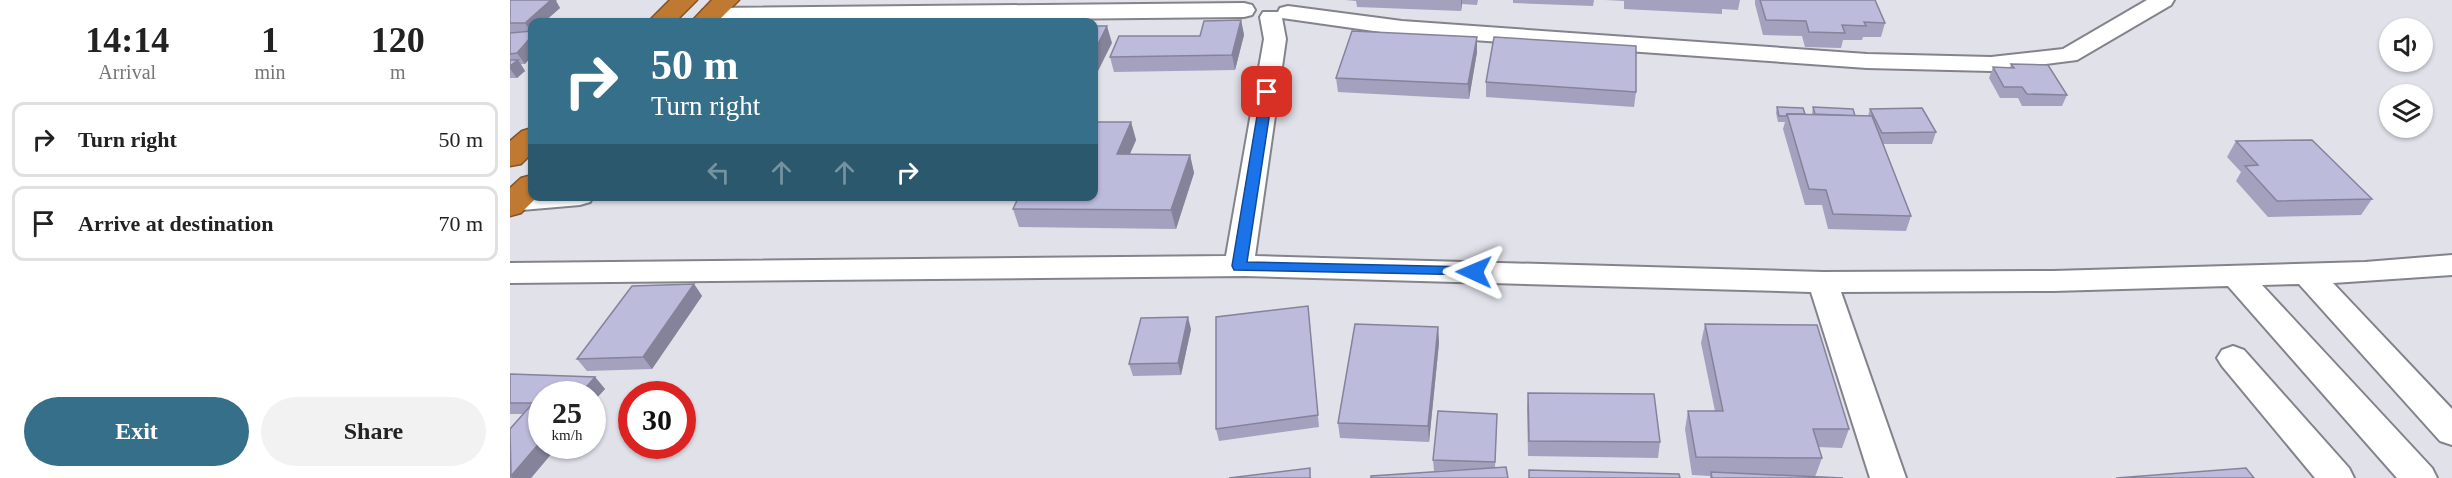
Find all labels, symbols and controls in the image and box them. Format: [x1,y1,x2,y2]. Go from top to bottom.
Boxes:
map controls [2379,18,2433,138]
button: sound [2379,18,2433,72]
text: 14:14 [85,20,169,60]
text: 1 [261,20,279,60]
text: 120 [371,20,425,60]
icon: right [552,42,630,120]
text: 50 m [651,42,739,88]
text: Arrival [98,61,156,83]
text: min [254,61,286,83]
text: m [390,61,406,83]
pin [1241,66,1292,117]
icon: arrive [1250,75,1283,108]
button: layers [2379,84,2433,138]
text: Turn right [651,91,760,121]
icon: right [27,123,60,156]
text: Turn right [78,127,177,152]
text: 50 m [438,127,483,152]
icon: left [702,156,735,189]
icon: ahead [765,156,798,189]
icon: ahead [828,156,861,189]
icon: right [891,156,924,189]
icon: arrive [27,207,60,240]
text: Arrive at destination [78,211,274,236]
text: 70 m [438,211,483,236]
position arrow [1442,240,1506,304]
speed limit sign: 30 [618,381,696,459]
text: 25 [552,396,582,429]
button: Exit [24,397,249,466]
button: Share [261,397,486,466]
text: km/h [552,427,582,443]

